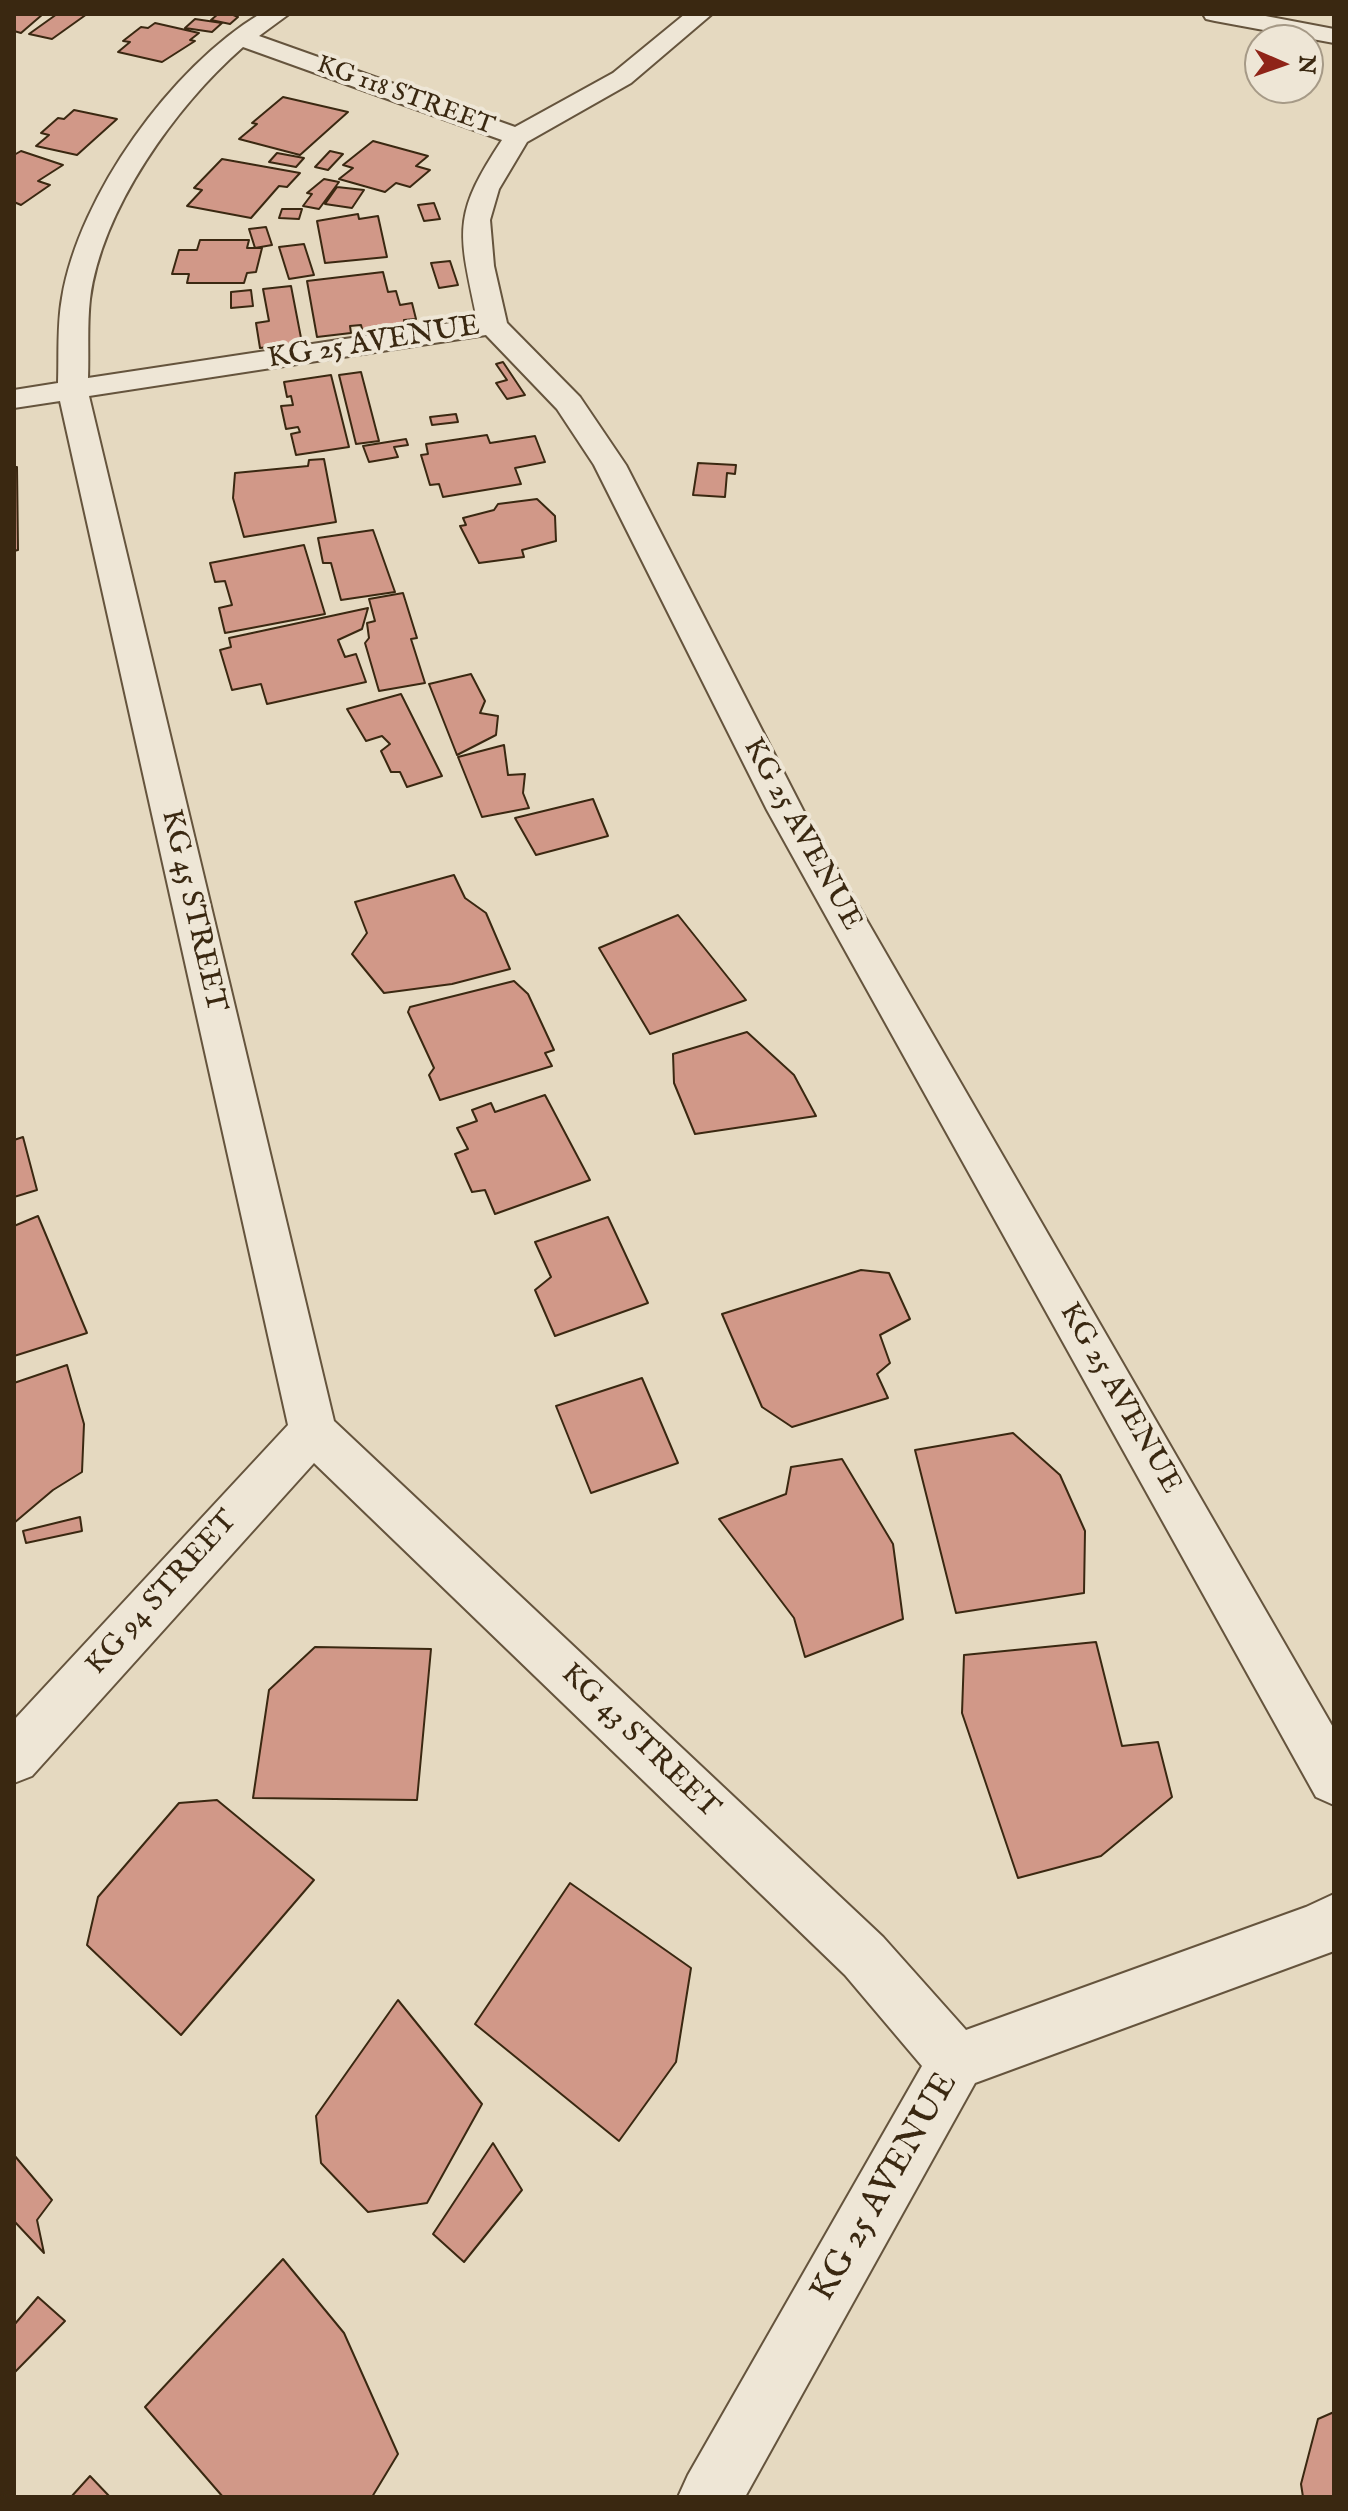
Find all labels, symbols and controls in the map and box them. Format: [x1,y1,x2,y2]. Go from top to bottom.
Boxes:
north arrow [1244,24,1324,104]
street label: KG 118 STREET [312,50,498,144]
text: N [1292,55,1320,75]
street label: KG 25 AVENUE [265,309,483,379]
street label: KG 25 AVENUE [733,733,869,937]
street label: KG 45 STREET [151,806,233,1016]
street label: KG 25 AVENUE [1050,1297,1188,1501]
street label: KG 94 STREET [80,1504,246,1684]
street label: KG 43 STREET [552,1657,726,1827]
street label: KG 25 AVENUE [803,2066,969,2310]

